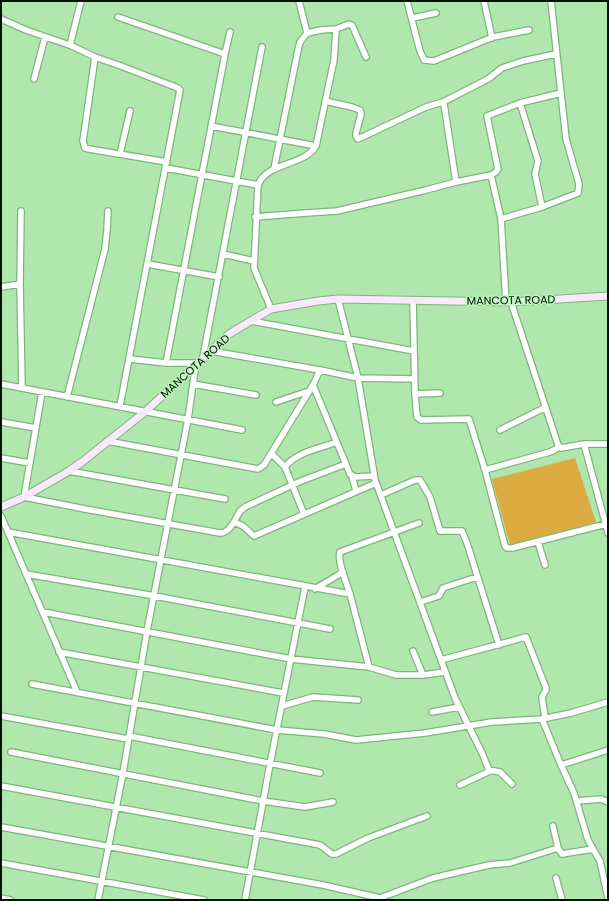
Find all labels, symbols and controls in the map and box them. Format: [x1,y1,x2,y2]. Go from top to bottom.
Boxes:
street label: MANCOTA ROAD [467,291,556,309]
street label: MANCOTA ROAD [157,330,233,402]

